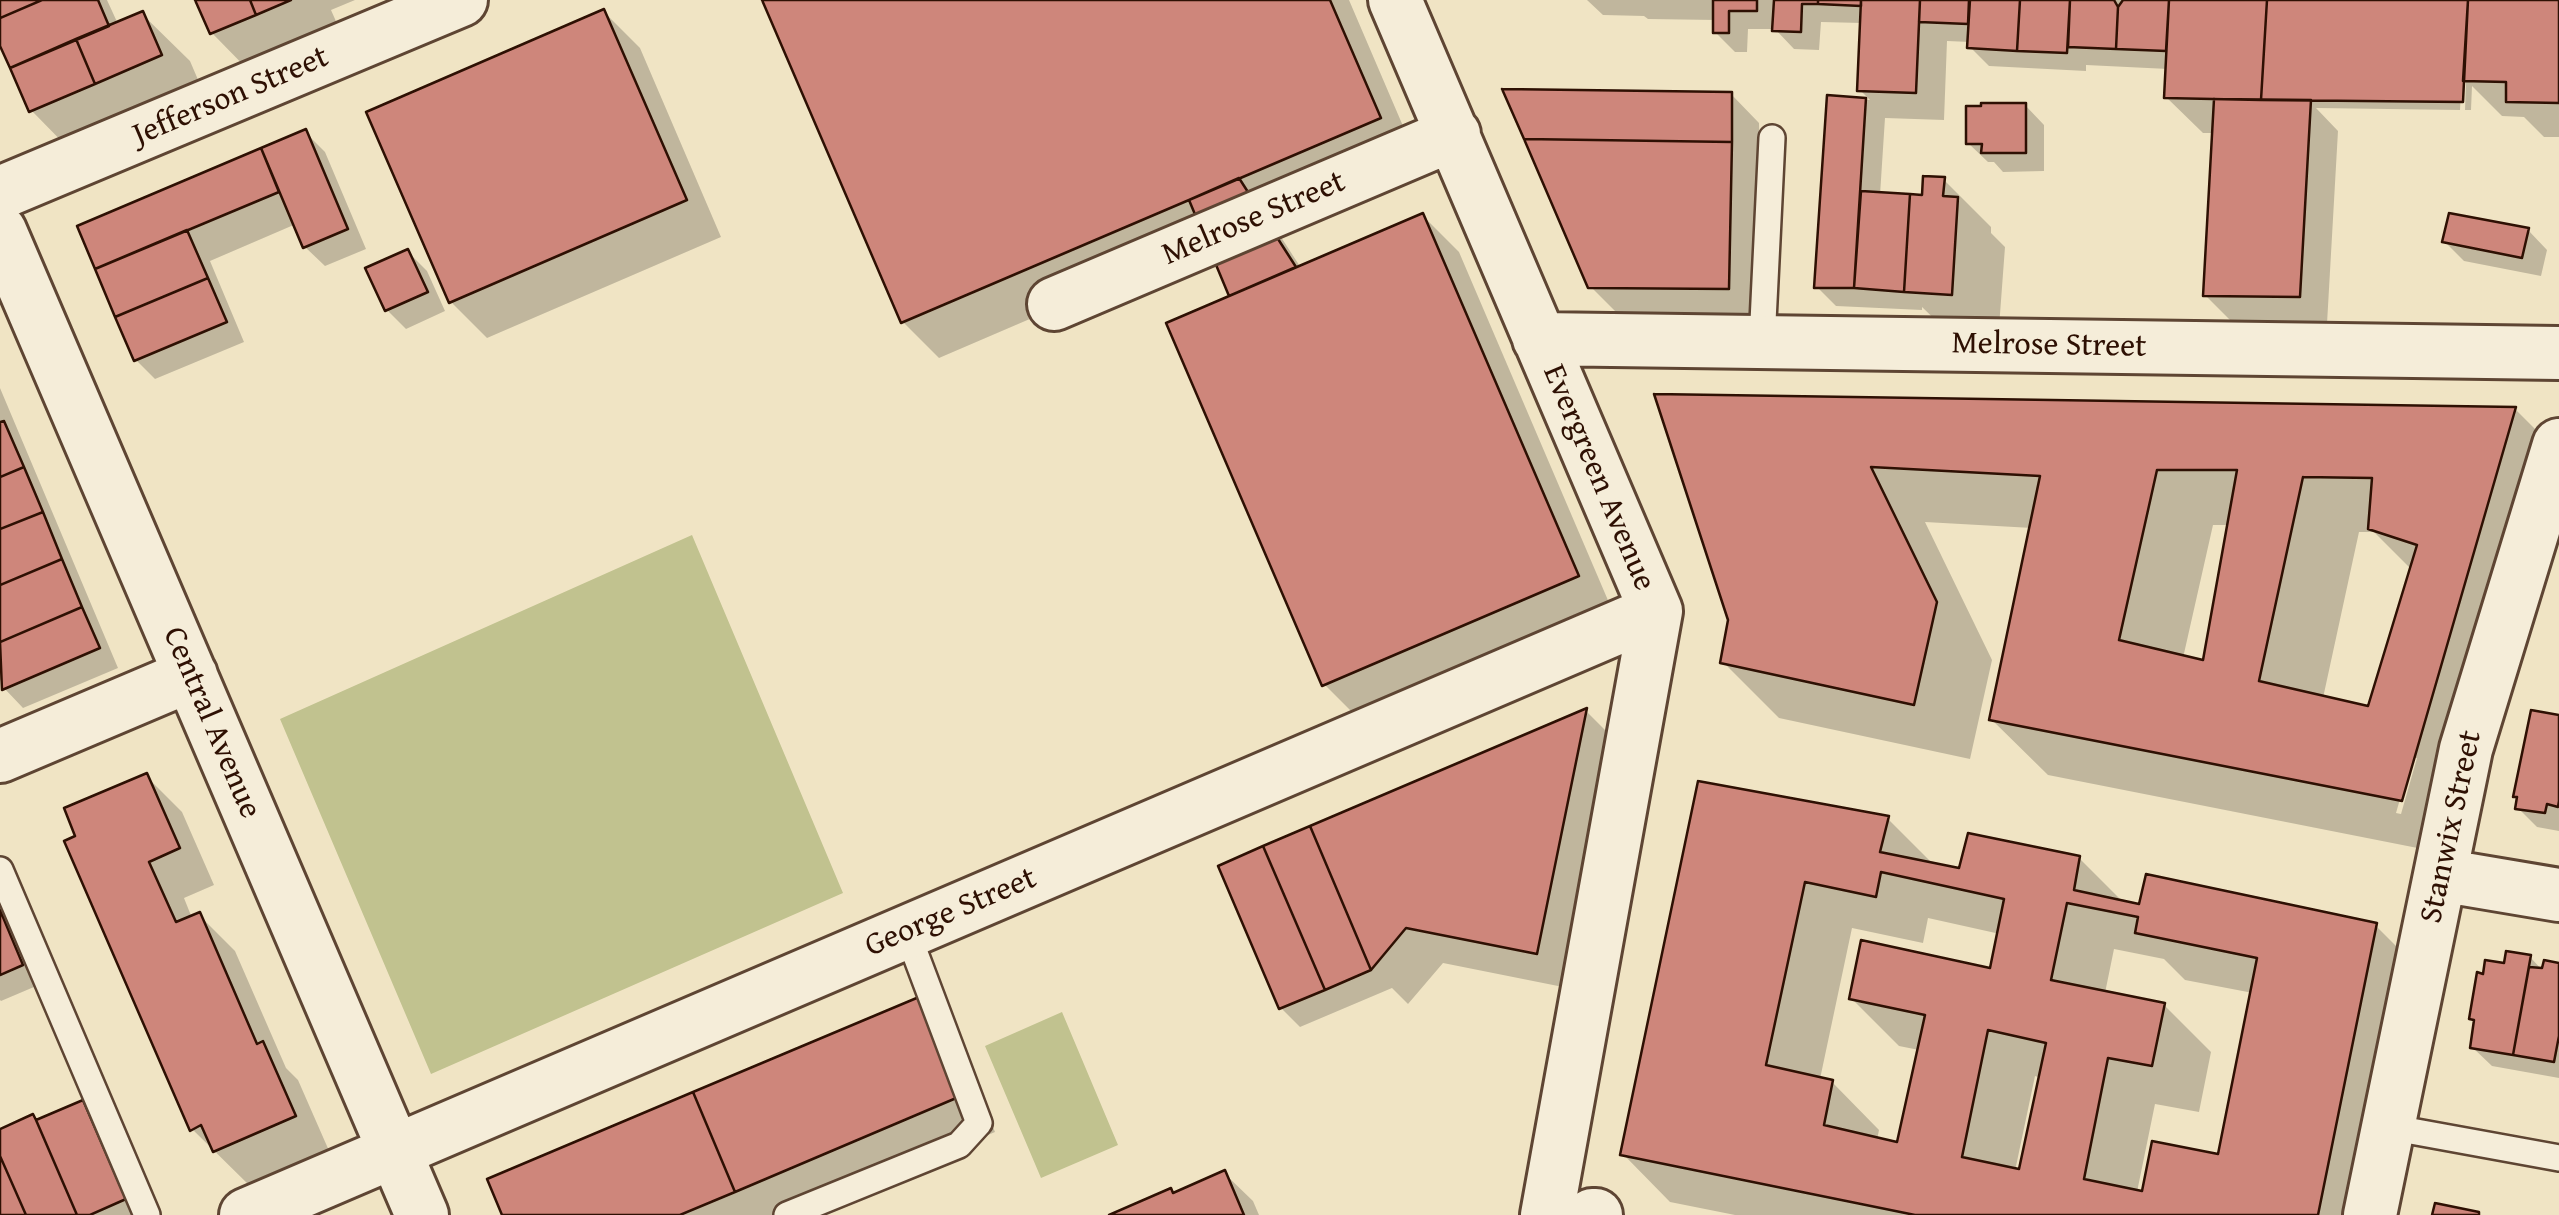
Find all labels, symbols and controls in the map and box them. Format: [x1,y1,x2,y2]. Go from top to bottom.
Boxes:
street label: Jefferson Street [127,39,335,155]
street label: Melrose Street [1157,163,1351,275]
street label: Melrose Street [1951,325,2147,367]
street label: Evergreen Avenue [1533,359,1663,597]
street label: Central Avenue [153,622,269,824]
street label: Stanwix Street [2413,727,2491,927]
street label: George Street [860,860,1042,966]

